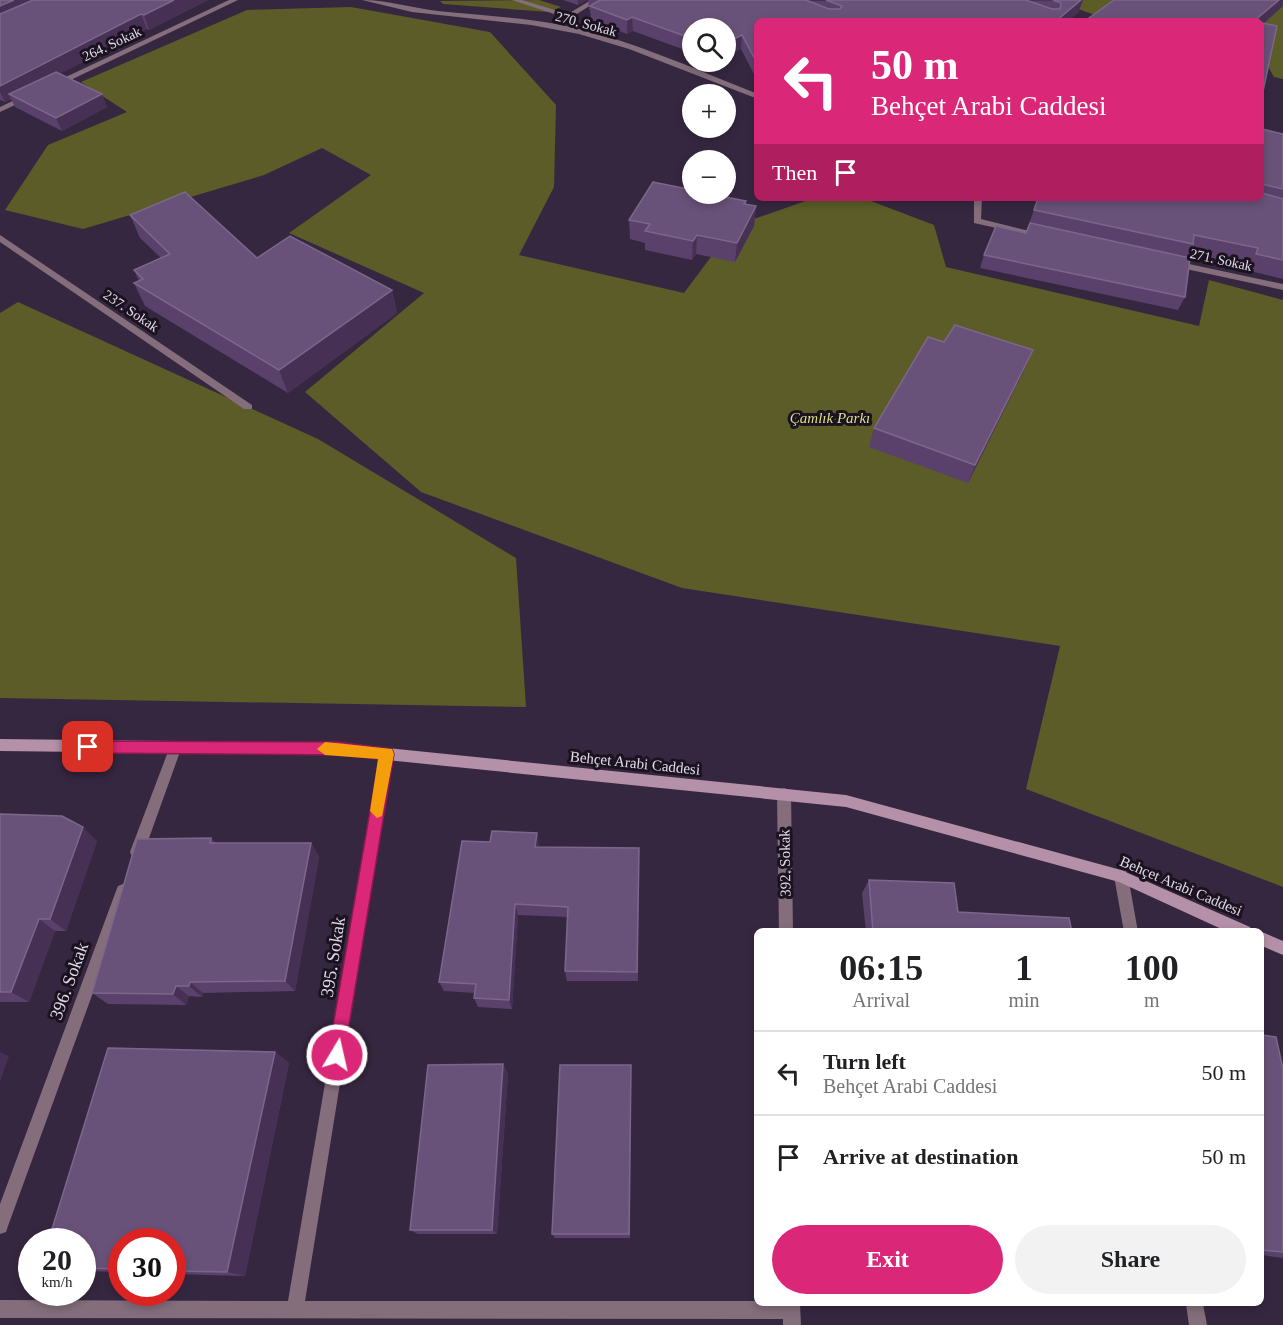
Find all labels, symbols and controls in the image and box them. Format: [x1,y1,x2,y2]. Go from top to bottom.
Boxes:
street label: 270. Sokak [554,9,618,39]
map controls [682,18,736,204]
button: search [682,18,736,72]
street label: 264. Sokak [80,24,144,64]
icon: left [772,42,850,120]
text: 50 m [871,42,959,88]
button: + [682,84,736,138]
text: Behçet Arabi Caddesi [871,91,1106,121]
button: − [682,150,736,204]
icon: arrive [829,156,862,189]
text: Then [772,160,817,185]
street label: 271. Sokak [1189,246,1253,274]
street label: 237. Sokak [101,287,161,335]
park label: Çamlık Parkı [790,410,870,426]
pin [62,721,113,772]
icon: arrive [71,730,104,763]
street label: Behçet Arabi Caddesi [569,748,701,778]
street label: 392. Sokak [776,829,794,897]
street label: Behçet Arabi Caddesi [1118,853,1244,919]
street label: 395. Sokak [317,915,349,999]
street label: 396. Sokak [46,940,92,1022]
text: 06:15 [839,948,923,988]
text: 1 [1015,948,1033,988]
text: 100 [1125,948,1179,988]
text: Arrival [852,989,910,1011]
text: min [1008,989,1040,1011]
text: m [1144,989,1160,1011]
position arrow [305,1023,369,1087]
text: Turn left [823,1049,906,1074]
icon: left [772,1057,805,1090]
text: 50 m [1201,1060,1246,1085]
text: Behçet Arabi Caddesi [823,1075,997,1097]
icon: arrive [772,1141,805,1174]
text: Arrive at destination [823,1144,1019,1169]
text: 50 m [1201,1144,1246,1169]
button: Exit [772,1225,1003,1294]
button: Share [1015,1225,1246,1294]
speed limit sign: 30 [108,1228,186,1306]
text: 20 [42,1243,72,1276]
text: km/h [42,1274,72,1290]

